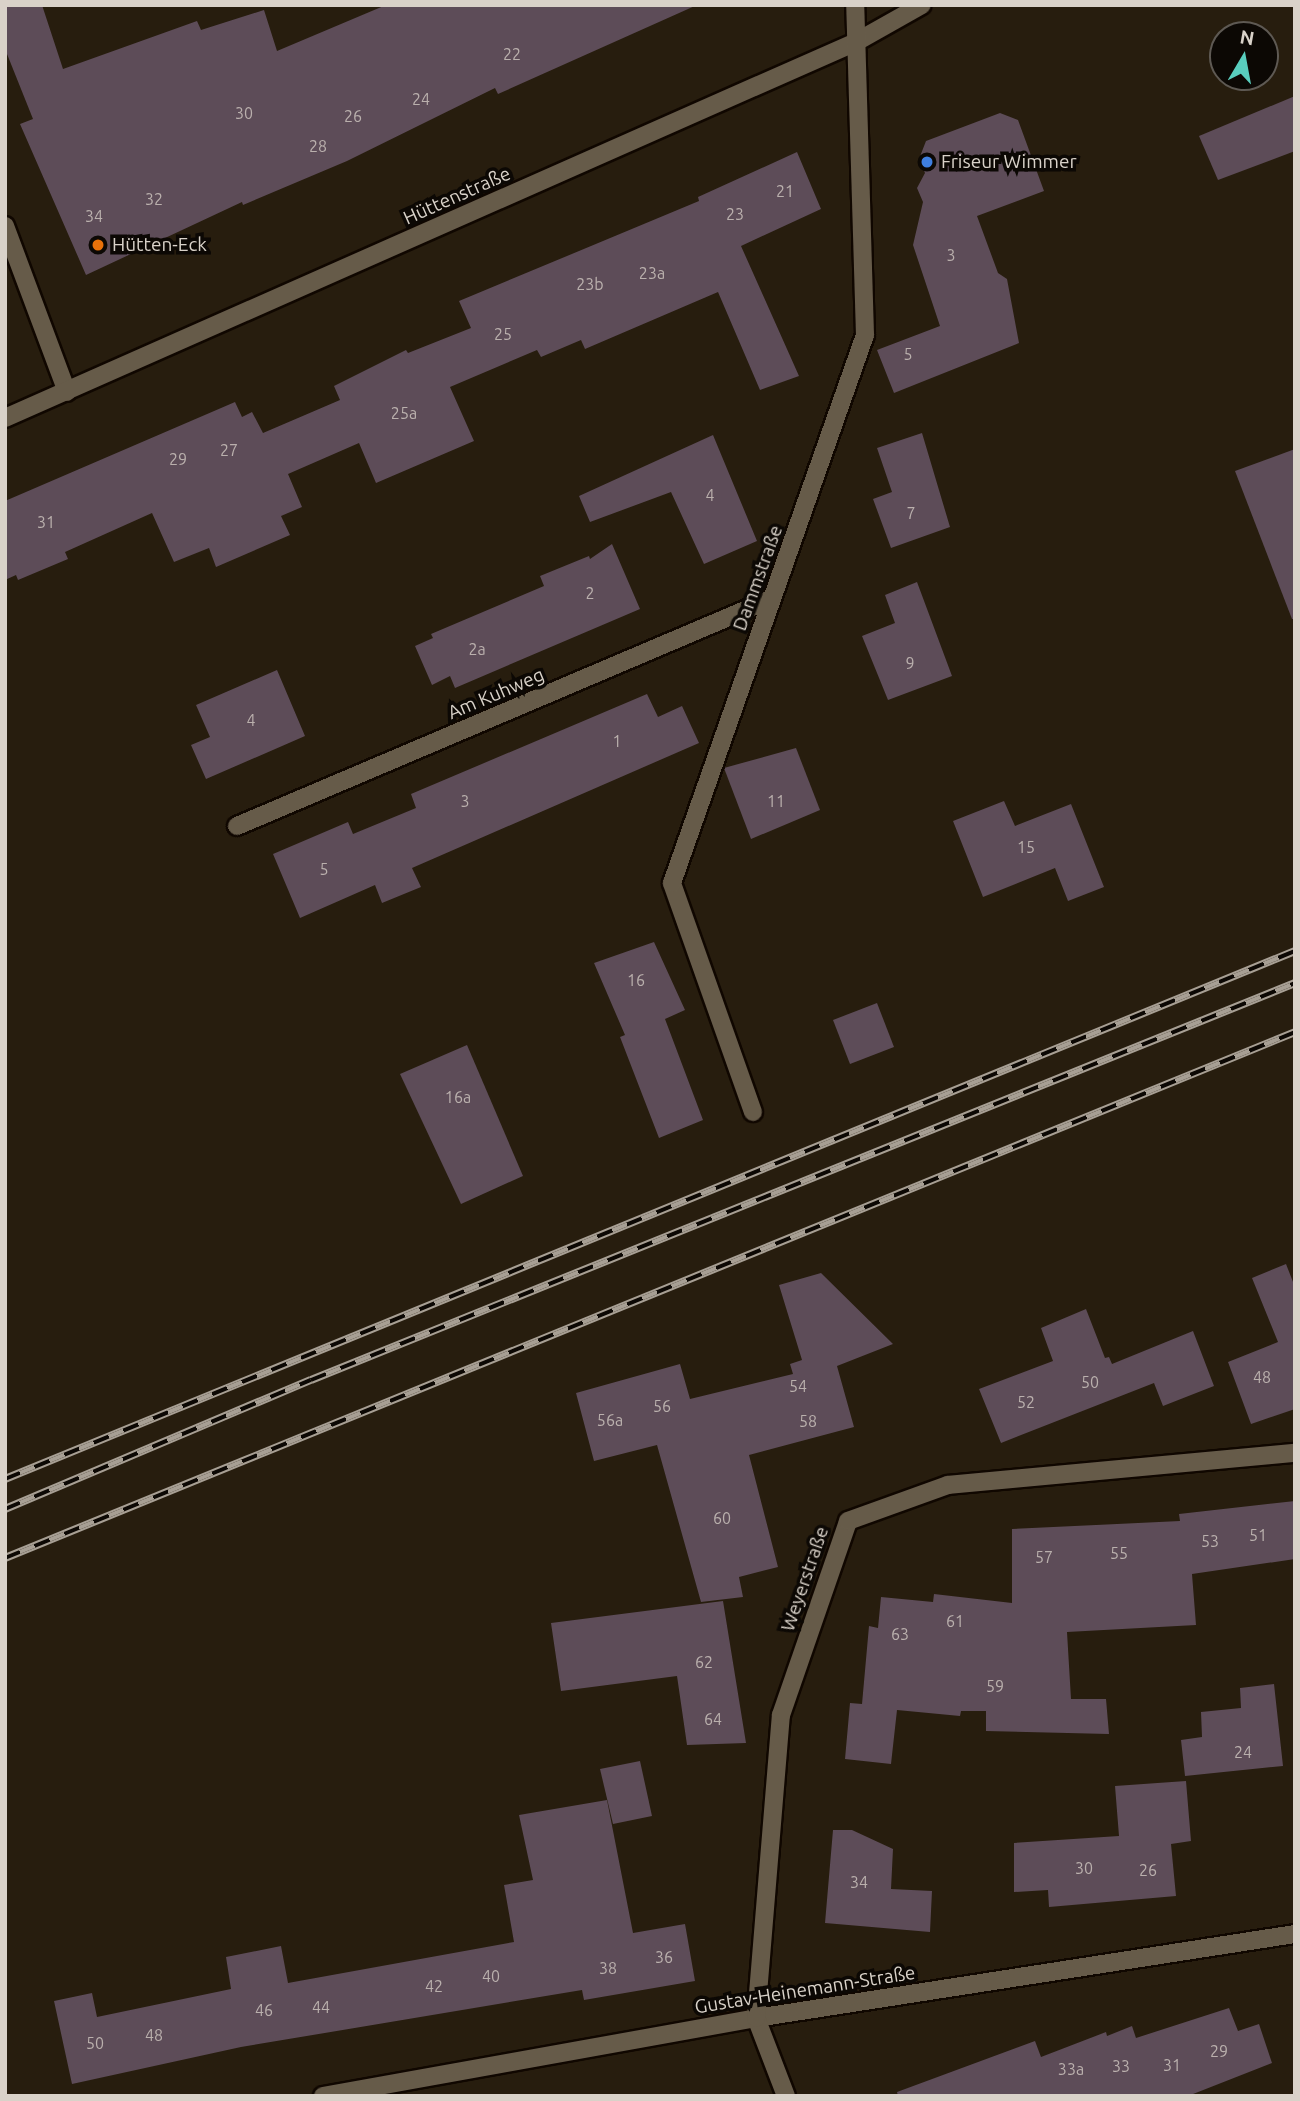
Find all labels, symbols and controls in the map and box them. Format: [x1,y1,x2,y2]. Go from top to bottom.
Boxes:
north arrow [1209,21,1279,91]
text: N [1238,25,1256,49]
house number: 22 [503,44,521,64]
house number: 24 [412,89,430,109]
house number: 30 [235,103,253,123]
house number: 26 [344,106,362,126]
house number: 28 [309,136,327,156]
place label: Friseur Wimmer [941,151,1077,173]
marker: Friseur Wimmer [919,154,935,170]
street label: Hüttenstraße [400,162,514,230]
house number: 21 [776,181,794,201]
house number: 32 [145,189,163,209]
house number: 23 [726,204,744,224]
house number: 34 [85,206,103,226]
place label: Hütten-Eck [112,234,207,256]
marker: Hütten-Eck [90,237,106,253]
house number: 3 [946,245,956,265]
house number: 23a [639,263,665,283]
house number: 23b [576,274,604,294]
house number: 25 [494,324,512,344]
house number: 5 [903,344,913,364]
house number: 25a [391,403,417,423]
house number: 27 [220,440,238,460]
house number: 29 [169,449,187,469]
house number: 4 [705,485,715,505]
house number: 7 [906,503,916,523]
house number: 31 [37,512,55,532]
street label: Dammstraße [728,522,788,634]
house number: 2 [585,583,595,603]
house number: 2a [468,639,486,659]
house number: 9 [905,653,915,673]
street label: Am Kuhweg [444,663,548,725]
house number: 4 [246,710,256,730]
house number: 1 [612,731,622,751]
house number: 3 [460,791,470,811]
house number: 11 [767,791,785,811]
house number: 15 [1017,837,1035,857]
house number: 5 [319,859,329,879]
house number: 16 [627,970,645,990]
house number: 16a [445,1087,471,1107]
house number: 48 [1253,1367,1271,1387]
house number: 50 [1081,1372,1099,1392]
house number: 54 [789,1376,807,1396]
house number: 52 [1017,1392,1035,1412]
house number: 56 [653,1396,671,1416]
house number: 56a [597,1410,623,1430]
house number: 58 [799,1411,817,1431]
house number: 60 [713,1508,731,1528]
street label: Weyerstraße [776,1524,834,1634]
house number: 51 [1249,1525,1267,1545]
house number: 53 [1201,1531,1219,1551]
house number: 55 [1110,1543,1128,1563]
house number: 57 [1035,1547,1053,1567]
house number: 61 [946,1611,964,1631]
house number: 63 [891,1624,909,1644]
house number: 62 [695,1652,713,1672]
house number: 59 [986,1676,1004,1696]
house number: 64 [704,1709,722,1729]
house number: 24 [1234,1742,1252,1762]
house number: 30 [1075,1858,1093,1878]
house number: 26 [1139,1860,1157,1880]
house number: 34 [850,1872,868,1892]
house number: 36 [655,1947,673,1967]
house number: 38 [599,1958,617,1978]
street label: Gustav-Heinemann-Straße [693,1961,917,2019]
house number: 40 [482,1966,500,1986]
house number: 42 [425,1976,443,1996]
house number: 44 [312,1997,330,2017]
house number: 46 [255,2000,273,2020]
house number: 48 [145,2025,163,2045]
house number: 50 [86,2033,104,2053]
house number: 29 [1210,2041,1228,2061]
house number: 31 [1163,2055,1181,2075]
house number: 33 [1112,2056,1130,2076]
house number: 33a [1058,2059,1084,2079]

